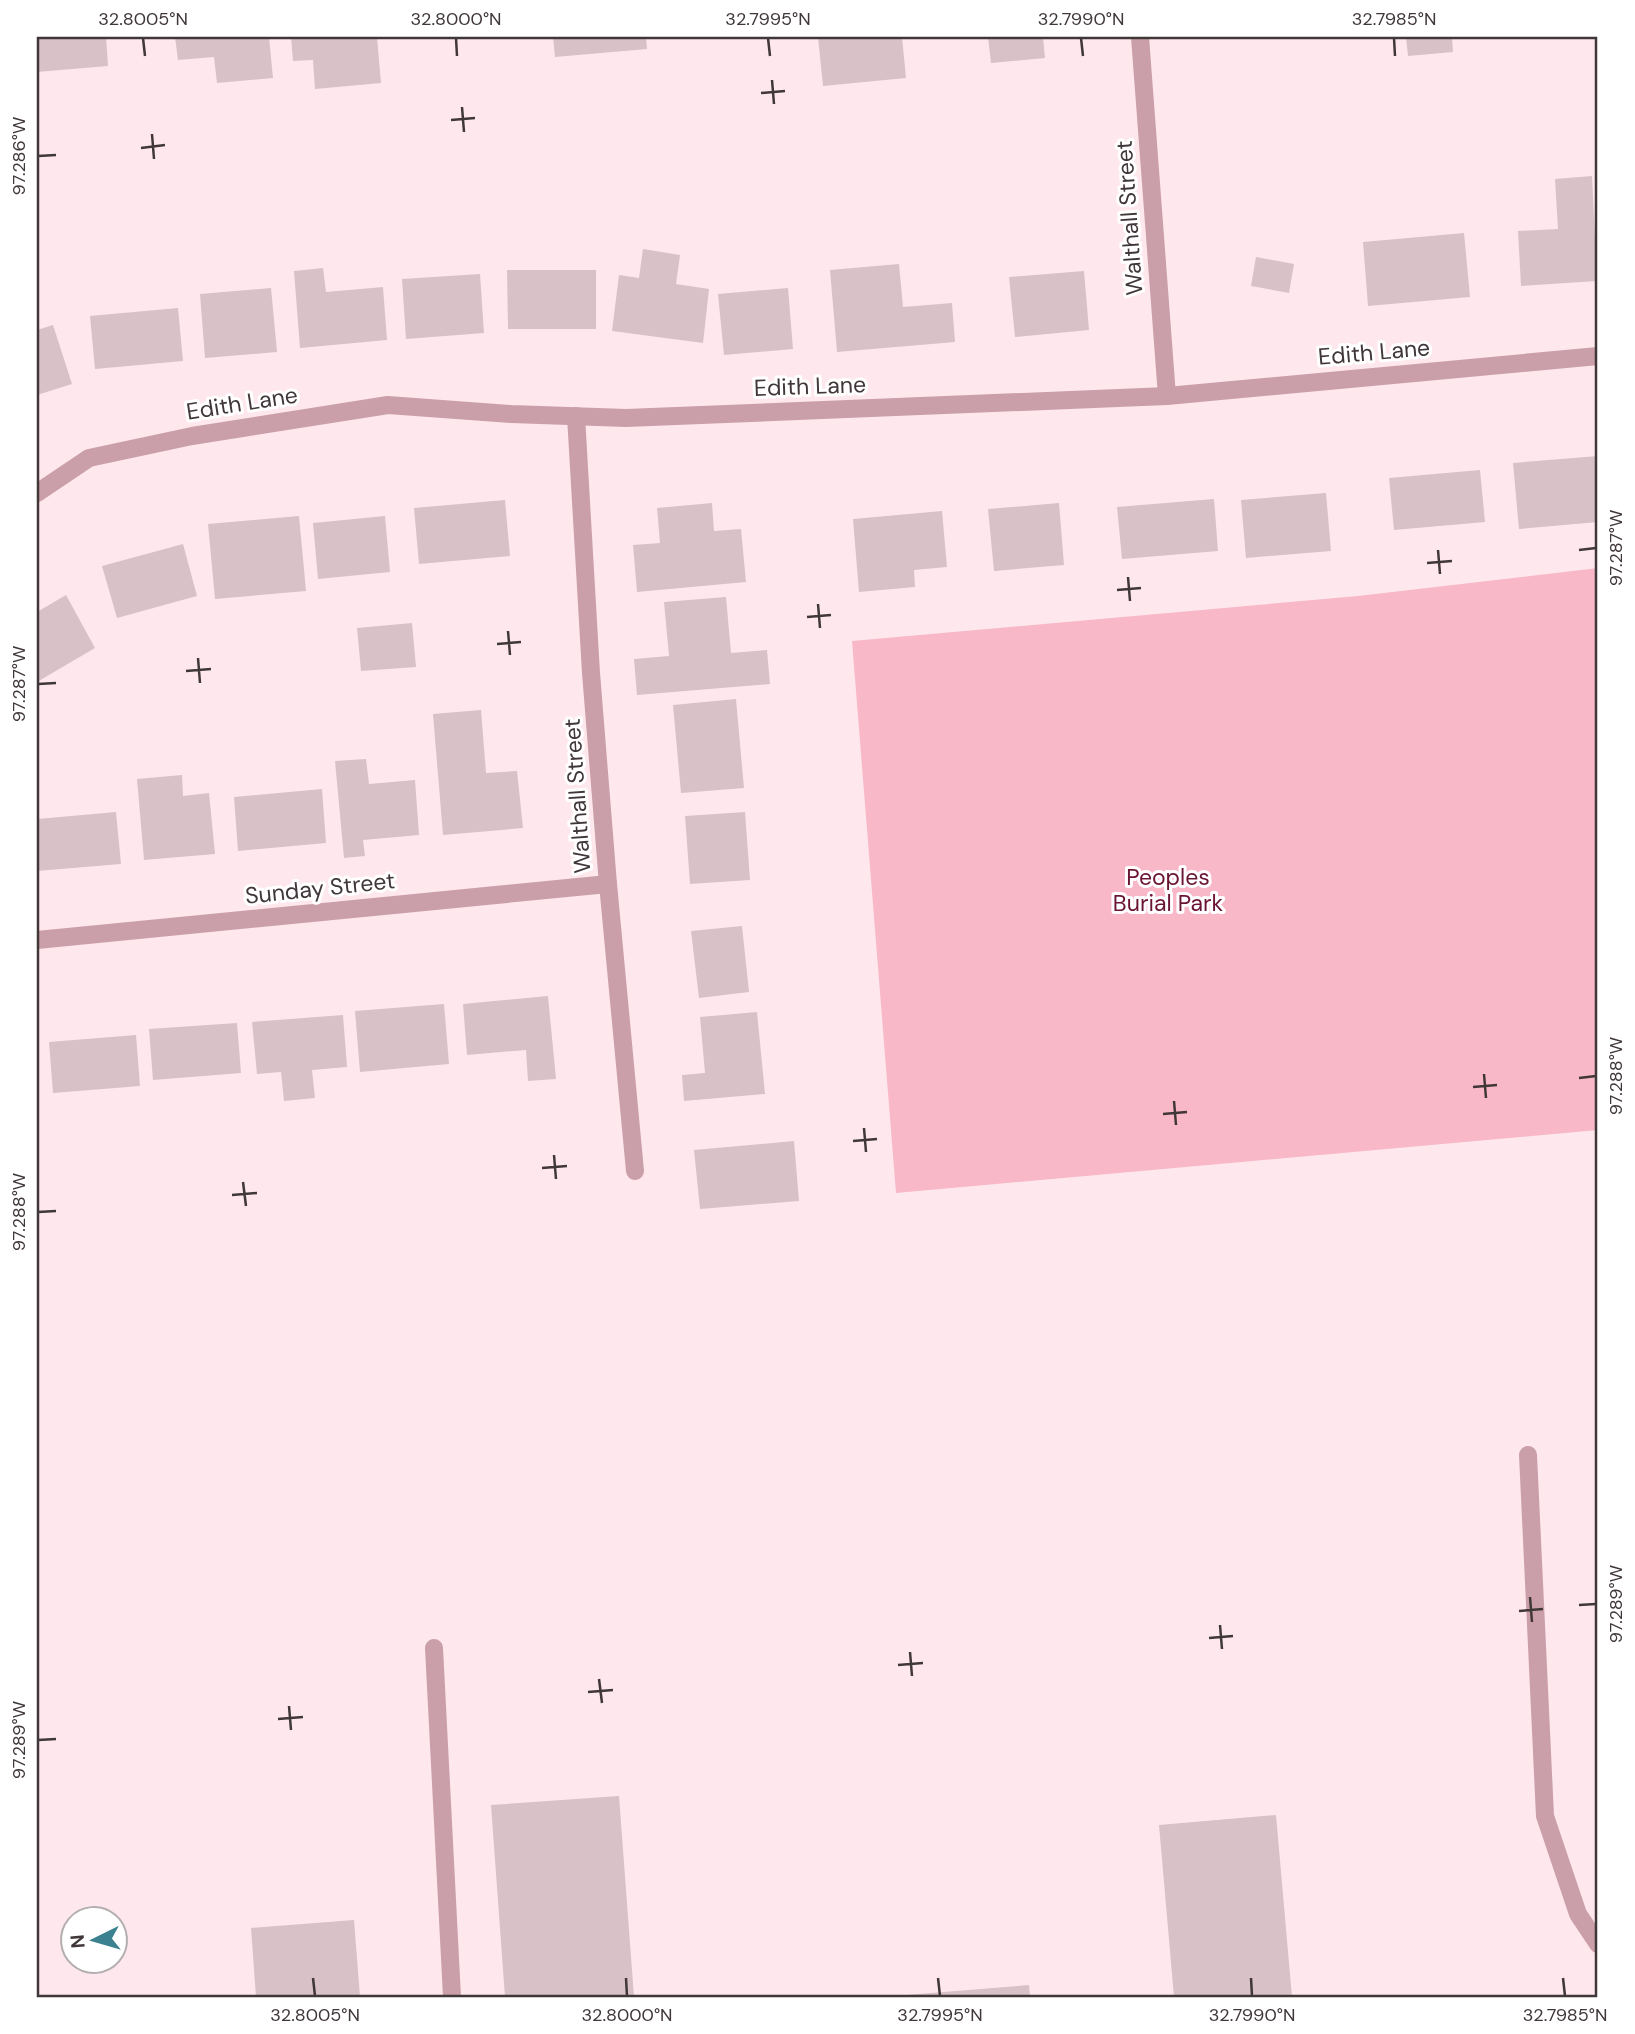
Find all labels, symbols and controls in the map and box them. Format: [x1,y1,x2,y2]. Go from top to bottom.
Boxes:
text: 32.8005°N [98,7,188,31]
text: 32.8000°N [410,7,502,31]
text: 32.7995°N [725,7,811,31]
text: 32.7990°N [1038,7,1124,31]
text: 32.7985°N [1352,7,1436,31]
text: 97.286°W [7,117,31,195]
street label: Walthall Street [1109,140,1149,296]
street label: Edith Lane [1317,332,1431,372]
street label: Edith Lane [753,369,867,403]
street label: Edith Lane [184,379,300,427]
text: 97.287°W [1604,510,1628,586]
text: 97.287°W [7,646,31,722]
street label: Walthall Street [557,718,597,874]
park label: Peoples Burial Park [1113,862,1224,918]
street label: Sunday Street [244,865,396,911]
text: 97.288°W [1604,1037,1628,1115]
text: 97.288°W [7,1173,31,1251]
text: 97.289°W [1604,1565,1628,1643]
text: 97.289°W [7,1701,31,1779]
north arrow [60,1904,130,1974]
text: N [65,1933,91,1949]
text: 32.8005°N [270,2003,360,2027]
text: 32.8000°N [581,2003,673,2027]
text: 32.7995°N [897,2003,983,2027]
text: 32.7990°N [1209,2003,1295,2027]
text: 32.7985°N [1523,2003,1607,2027]

